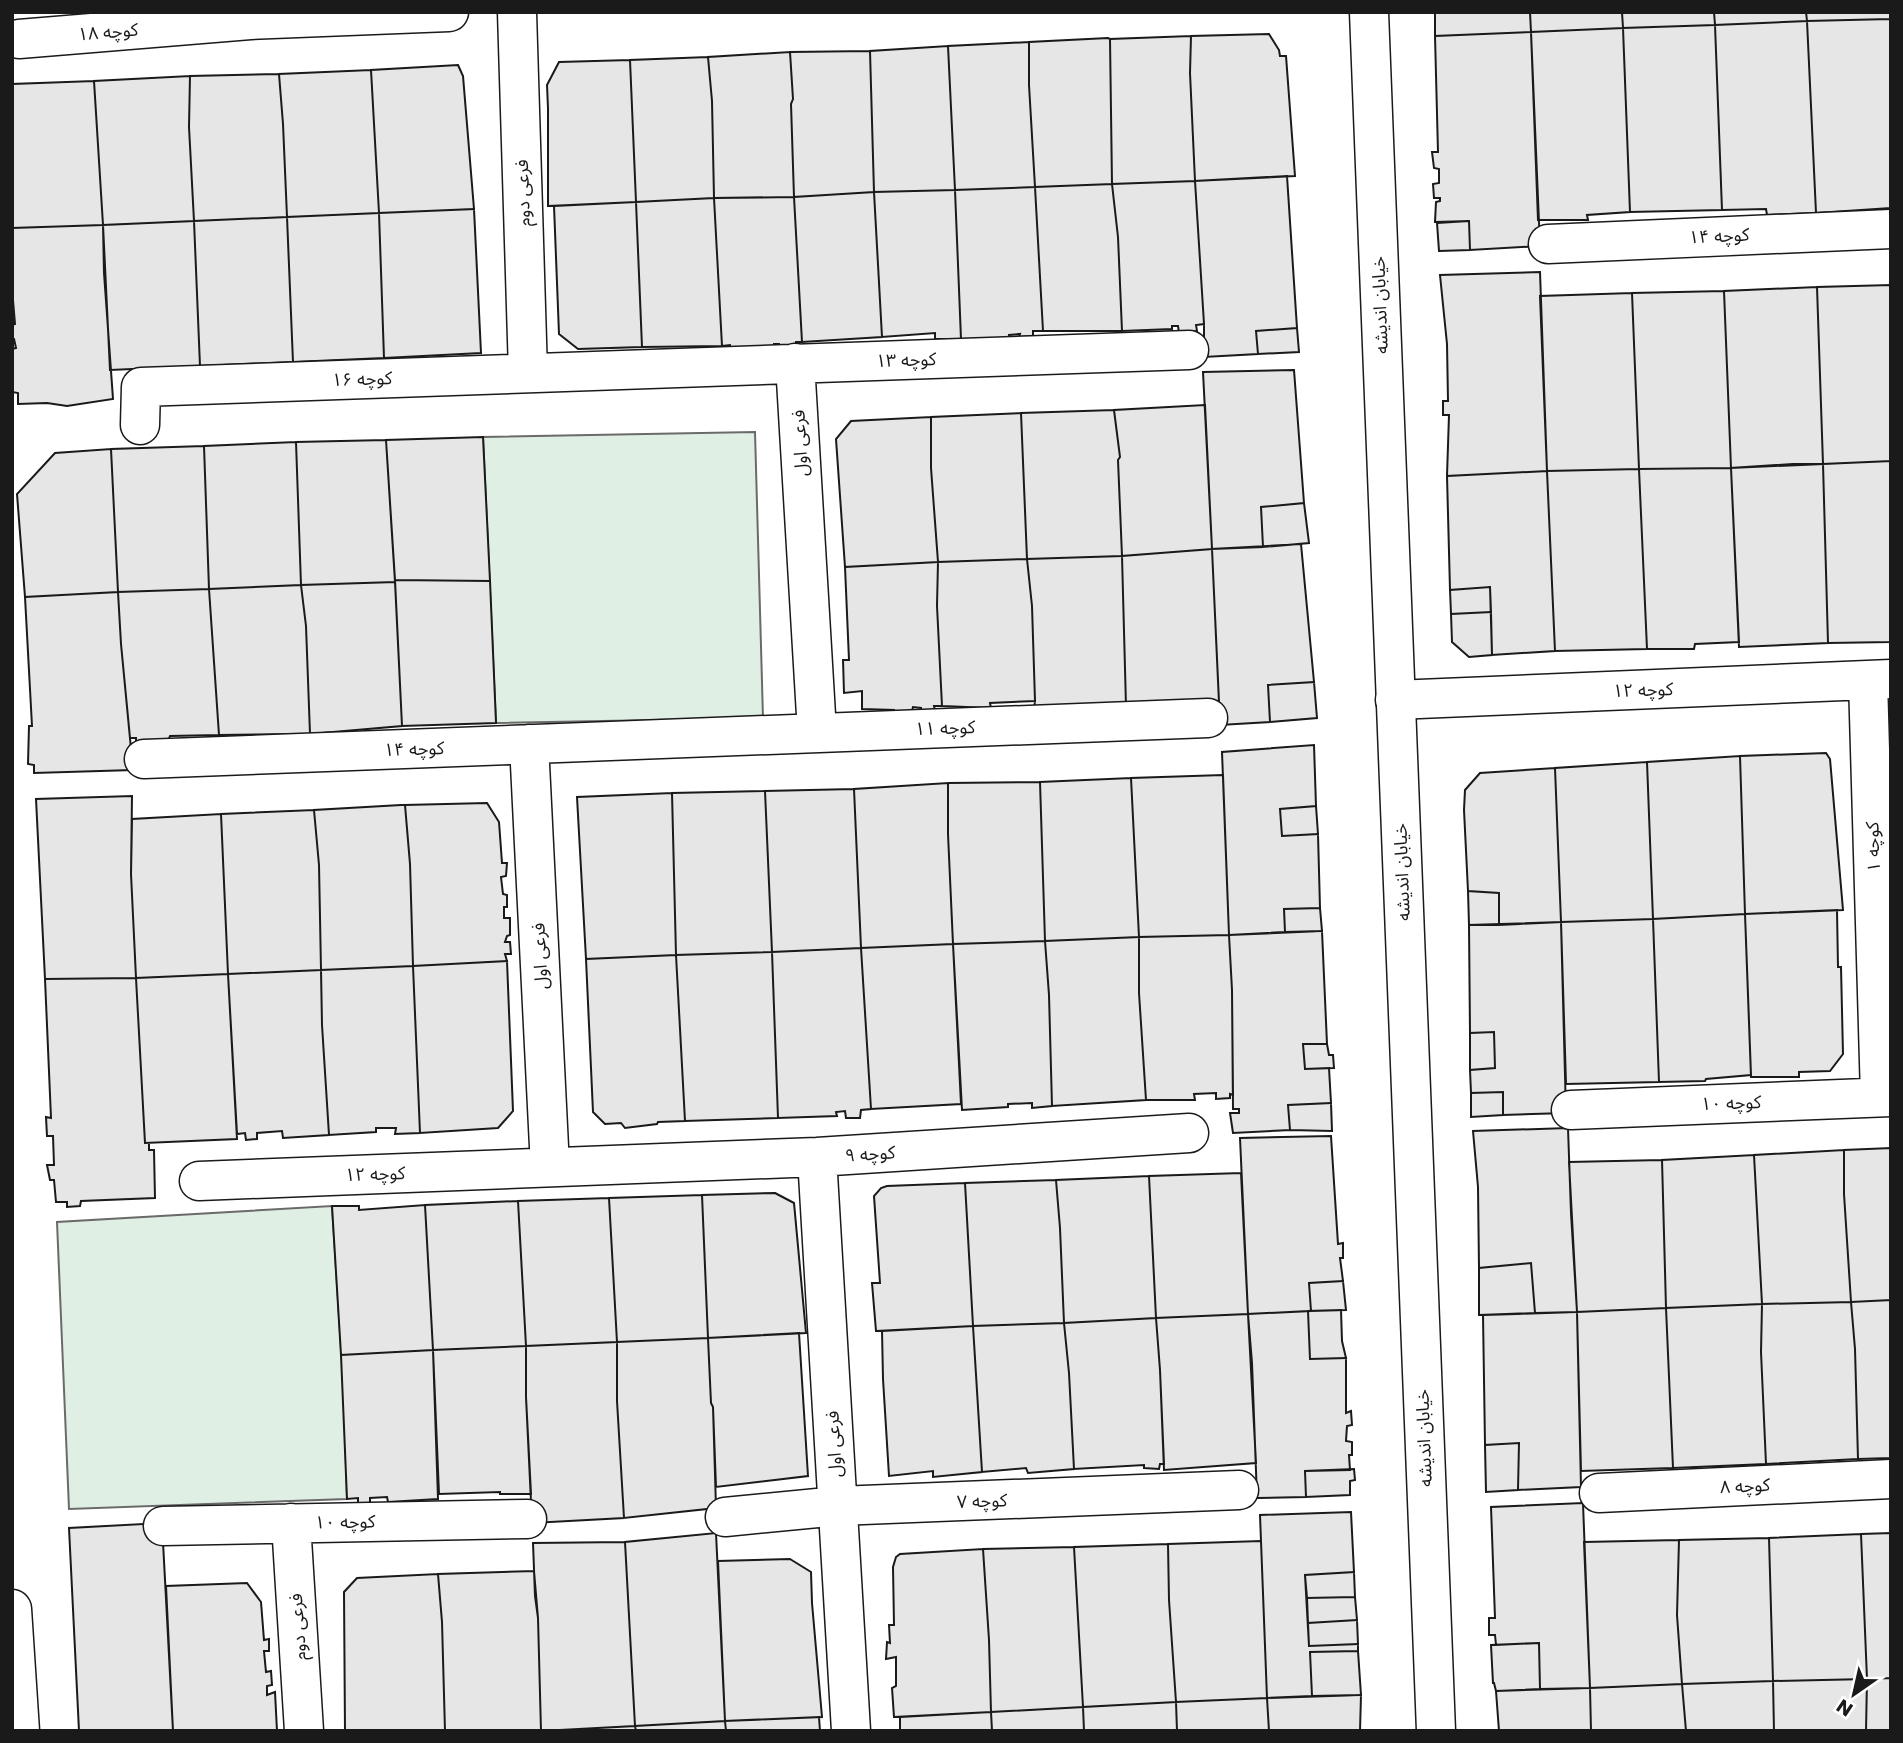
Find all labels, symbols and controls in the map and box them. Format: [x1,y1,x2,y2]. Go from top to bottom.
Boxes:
street label: کوچه ۱۸ [77,16,140,47]
street label: فرعی دوم [509,159,538,227]
street label: کوچه ۱۴ [1688,221,1750,250]
street label: خیابان اندیشه [1365,256,1394,354]
street label: کوچه ۱۳ [875,346,937,373]
street label: کوچه ۱۶ [331,365,393,392]
street label: فرعی اول [785,409,814,477]
street label: کوچه ۱۲ [1612,676,1674,703]
street label: کوچه ۱۱ [914,714,976,741]
street label: کوچه ۱۴ [383,735,445,762]
street label: کوچه ۱ [1859,821,1886,873]
street label: خیابان اندیشه [1387,823,1416,921]
street label: فرعی اول [525,922,554,990]
street label: کوچه ۱۰ [1700,1089,1762,1116]
street label: کوچه ۹ [844,1139,897,1168]
street label: کوچه ۱۲ [344,1160,406,1187]
street label: خیابان اندیشه [1409,1389,1438,1487]
street label: فرعی اول [819,1410,848,1478]
street label: کوچه ۸ [1719,1472,1771,1499]
street label: کوچه ۷ [956,1487,1008,1514]
street label: کوچه ۱۰ [314,1508,376,1535]
street label: فرعی دوم [283,1593,314,1661]
north arrow [1819,1659,1889,1729]
text: N [1831,1692,1858,1723]

